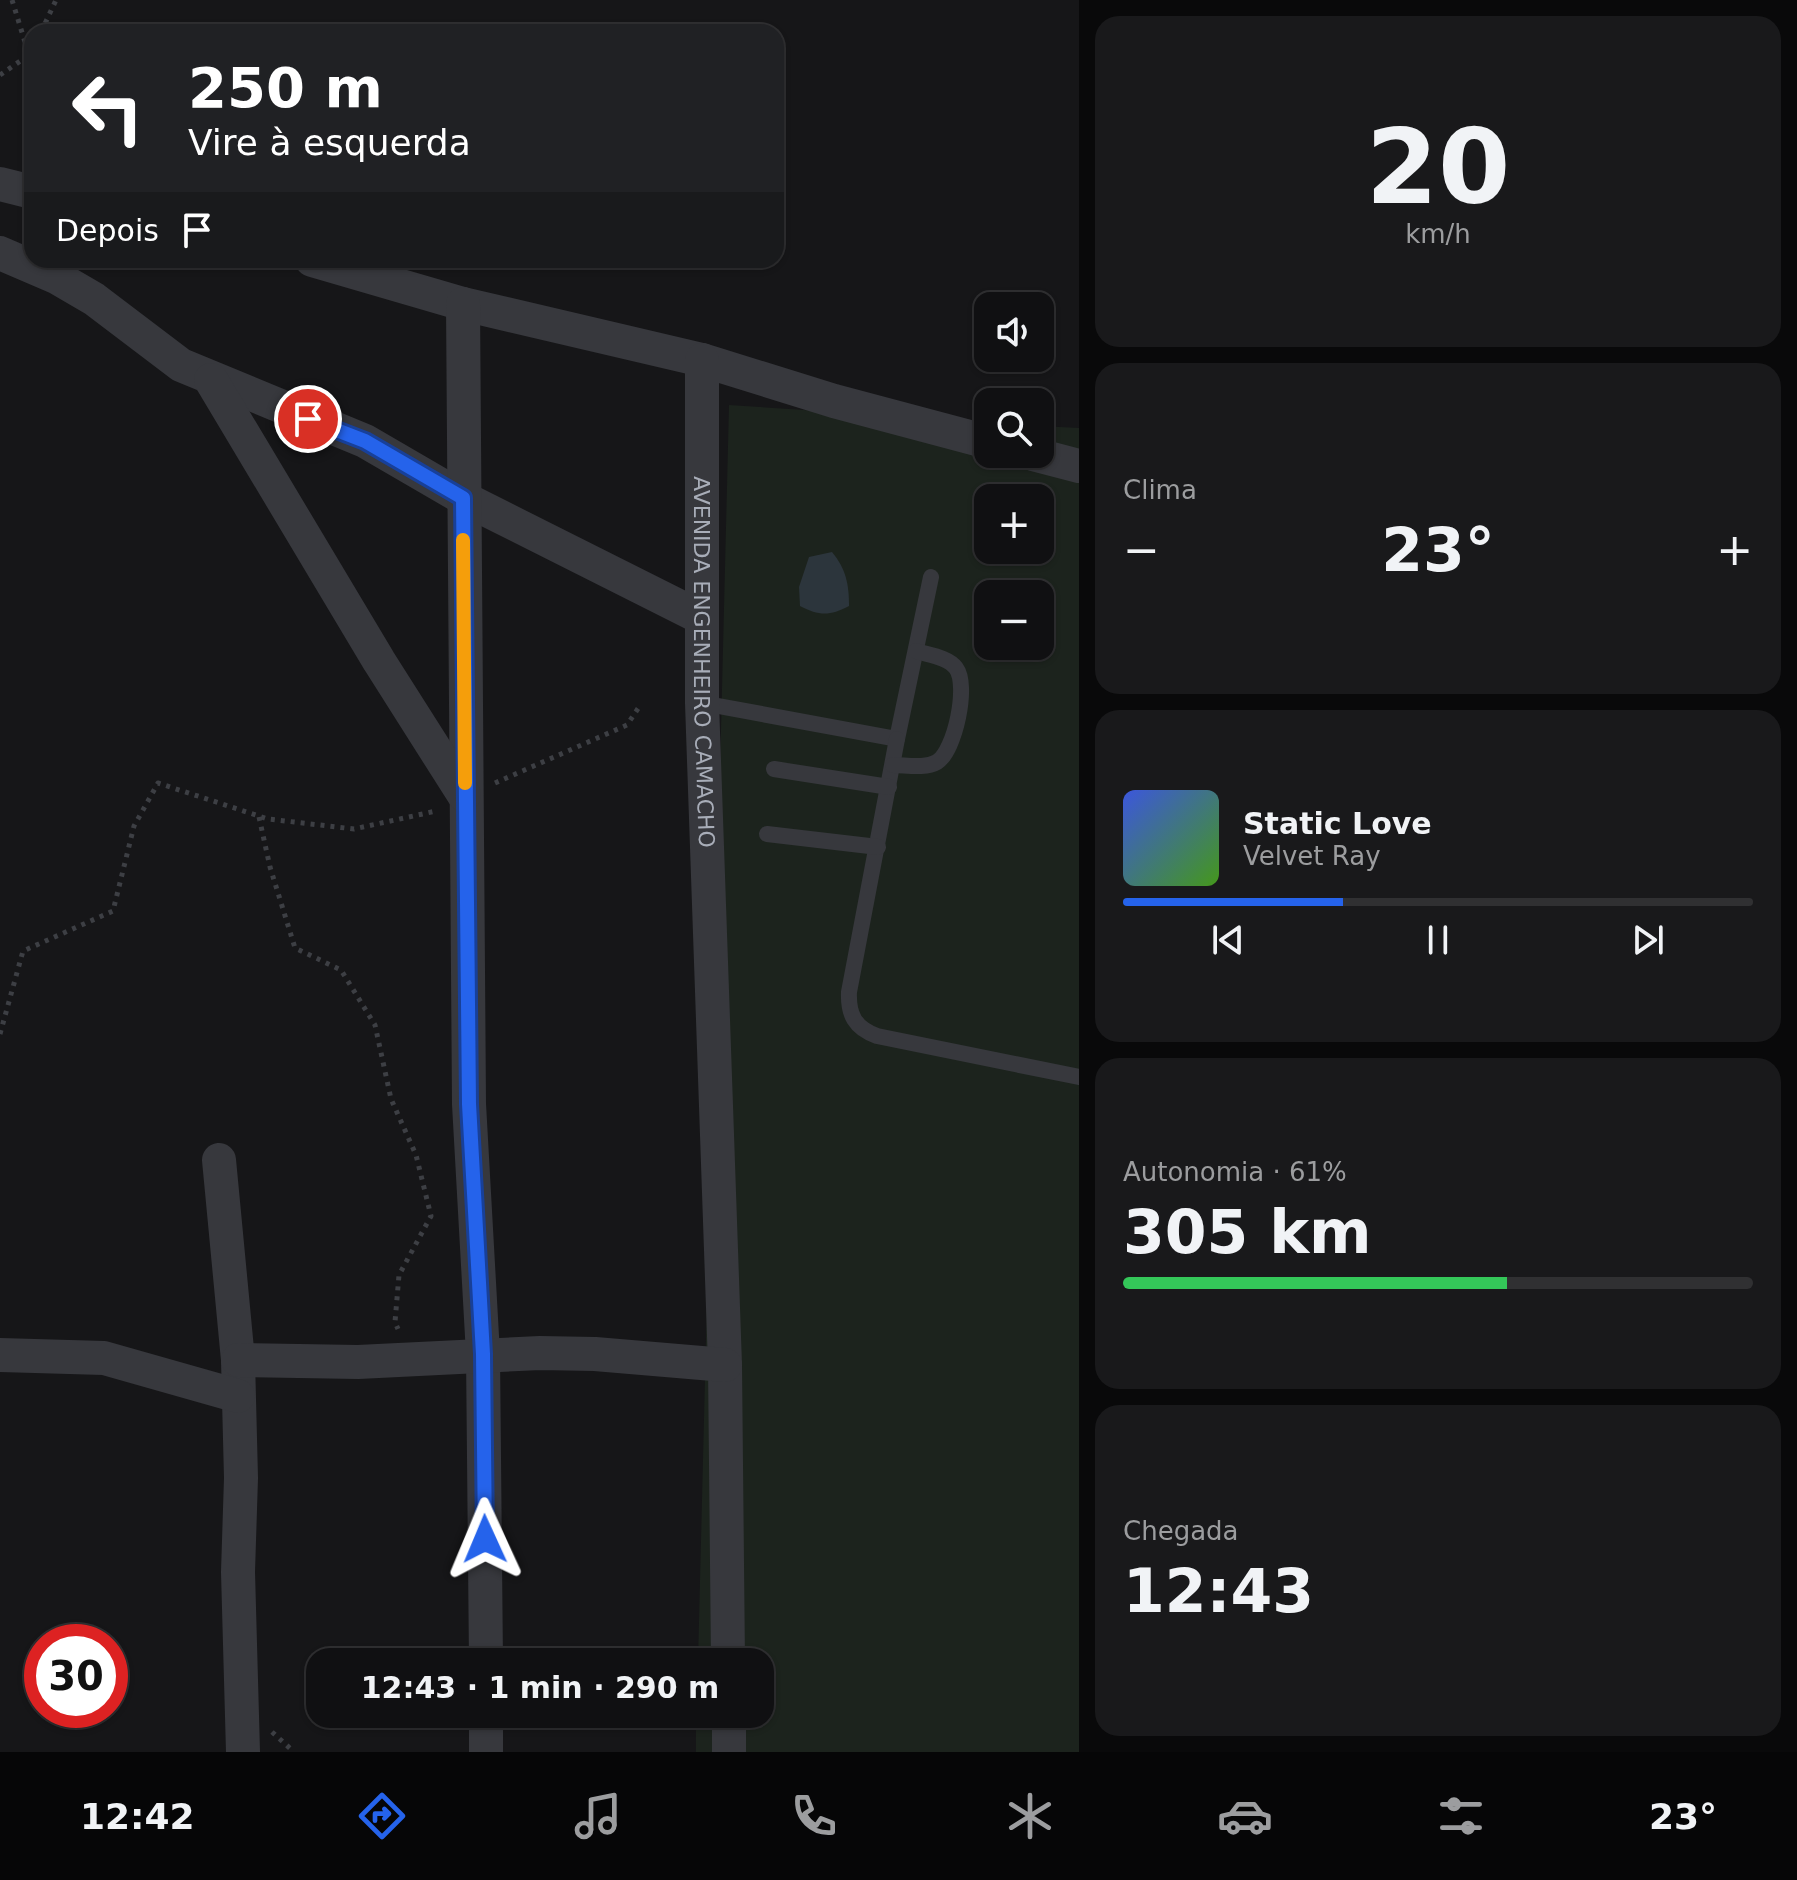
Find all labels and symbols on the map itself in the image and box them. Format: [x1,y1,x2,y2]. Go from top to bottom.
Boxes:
pin [274,385,342,453]
street label: AVENIDA ENGENHEIRO CAMACHO [690,476,720,848]
position arrow [443,1497,527,1581]
speed limit sign: 30 [24,1624,128,1728]

